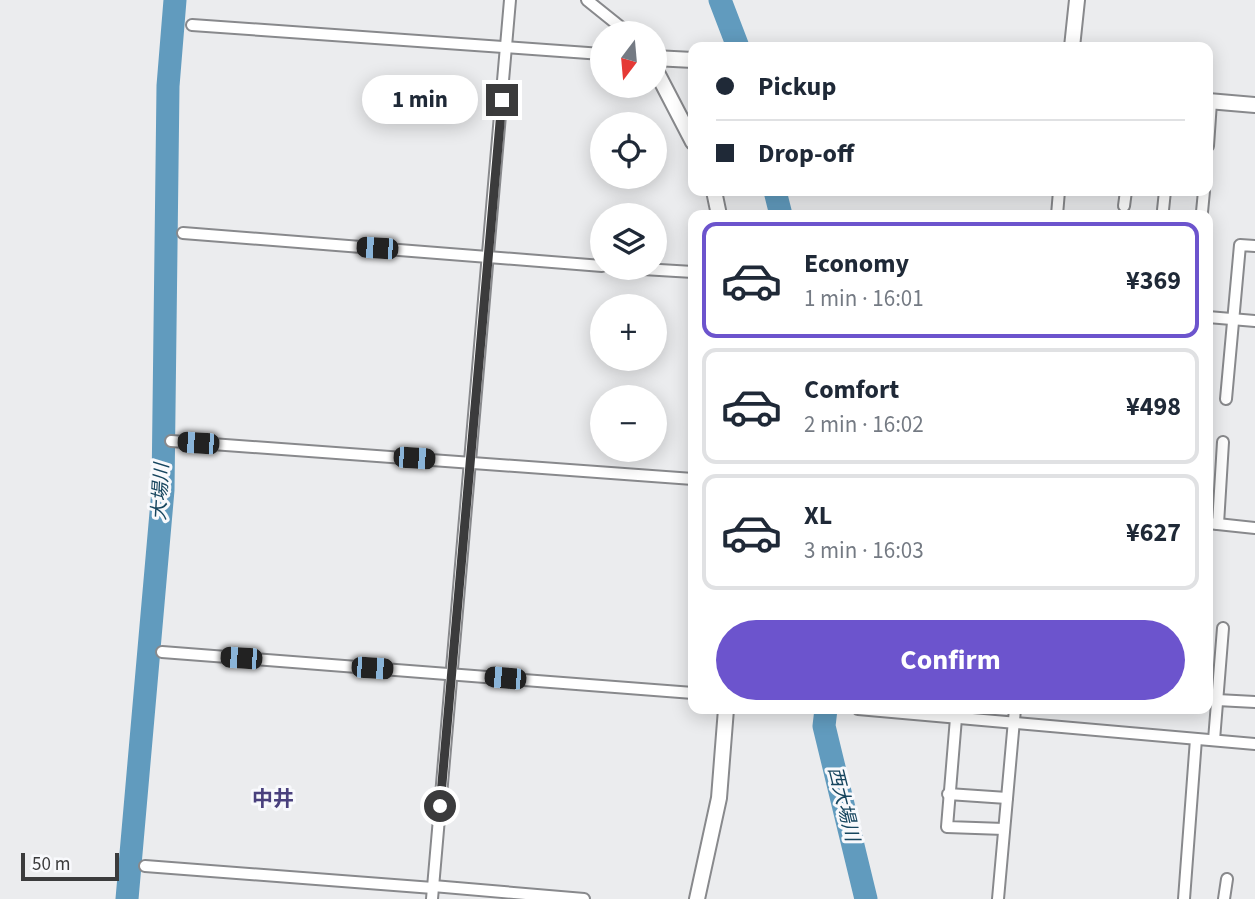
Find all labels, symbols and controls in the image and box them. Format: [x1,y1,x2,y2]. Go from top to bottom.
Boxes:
north arrow [590,21,667,98]
map controls [590,21,667,462]
text: Pickup [758,68,836,105]
callout: 1 min [362,76,477,124]
text: 1 min [392,83,448,116]
route end [486,84,518,116]
button: locate [590,112,667,189]
text: Drop-off [758,135,854,172]
button: layers [590,203,667,280]
car [356,236,399,260]
text: Economy [804,245,909,282]
icon: car [720,249,783,312]
text: ¥369 [1126,262,1181,299]
text: 1 min · 16:01 [804,282,924,315]
button: + [590,294,667,371]
text: Comfort [804,371,899,408]
icon: car [720,375,783,438]
button: − [590,385,667,462]
text: ¥498 [1126,388,1181,425]
text: 2 min · 16:02 [804,408,924,441]
car [177,431,220,455]
car [393,446,436,470]
water label: 大場川 [146,461,176,521]
text: XL [804,497,832,534]
icon: car [720,501,783,564]
text: ¥627 [1126,514,1181,551]
text: 3 min · 16:03 [804,534,924,567]
button: Confirm [716,620,1185,700]
car [220,646,263,670]
car [351,656,394,680]
car [484,666,527,690]
water label: 西大場川 [821,764,866,846]
district label: 中井 [252,784,294,814]
route start [424,790,456,822]
scale bar [21,850,119,882]
text: 50 m [32,851,70,878]

